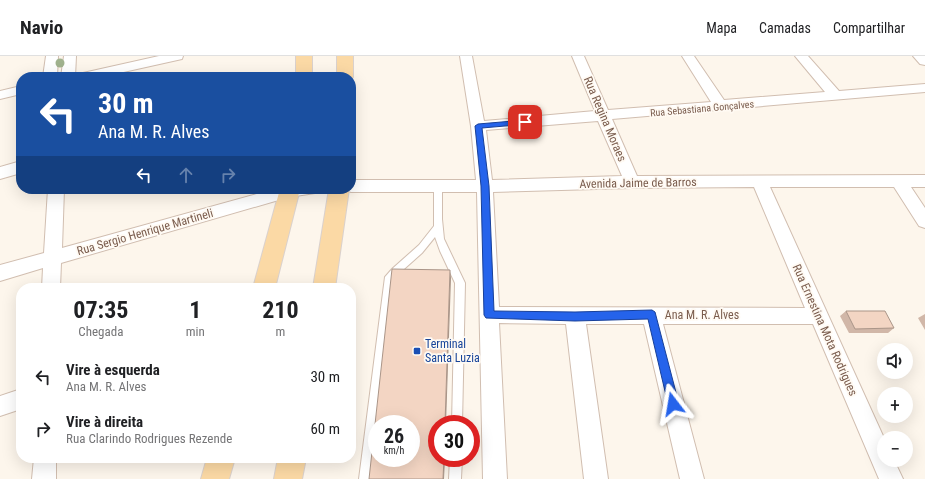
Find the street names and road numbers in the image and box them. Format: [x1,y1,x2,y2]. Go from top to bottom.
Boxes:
street label: Rua Regina Moraes [581,74,629,164]
street label: Rua Sebastiana Gonçalves [650,98,755,119]
street label: Avenida Jaime de Barros [579,175,697,191]
street label: Rua Sergio Henrique Martineli [75,206,215,258]
street label: Rua Ernestina Mota Rodrigues [790,262,860,398]
street label: Ana M. R. Alves [665,308,739,322]

